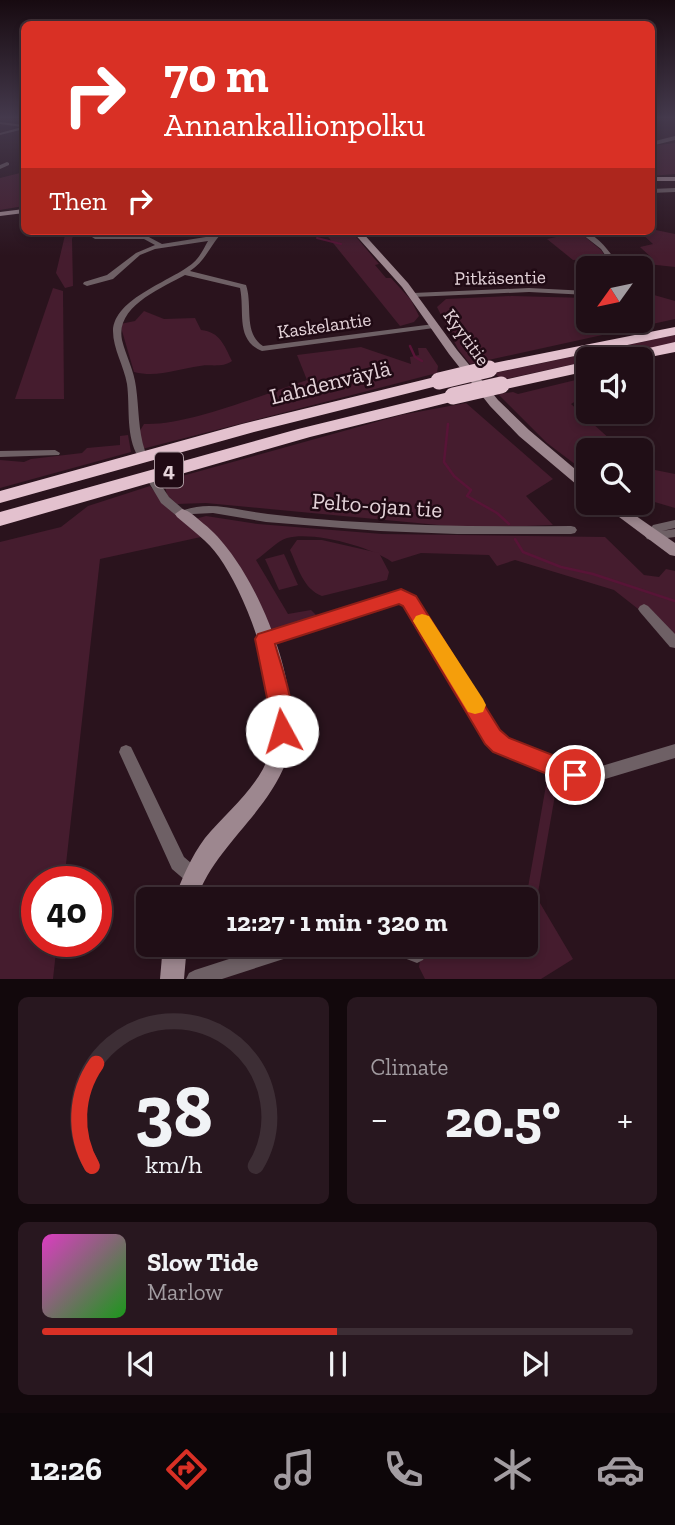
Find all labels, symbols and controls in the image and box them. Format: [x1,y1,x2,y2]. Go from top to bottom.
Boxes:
text: 70 m [164,46,269,105]
icon: right [49,49,140,140]
text: Annankallionpolku [164,106,425,144]
icon: right [121,182,159,220]
text: Then [49,185,107,217]
north arrow [576,256,653,332]
map controls [576,256,653,515]
street label: Pitkäsentie [454,265,546,290]
street label: Kyytitie [438,305,495,370]
street label: Kaskelantie [276,308,373,343]
button: sound [576,347,653,424]
street label: Lahdenväylä [267,353,393,411]
button: search [576,438,653,515]
road number: 4 [155,452,183,488]
street label: Pelto-ojan tie [311,486,443,524]
position arrow [245,694,319,768]
pin [545,745,605,805]
icon: arrive [556,756,594,794]
speed limit sign: 40 [21,866,112,957]
text: 12:27 · 1 min · 320 m [227,906,447,938]
text: Climate [371,1053,448,1081]
text: 38 [134,1068,212,1156]
text: 20.5° [445,1088,561,1150]
text: − [371,1096,388,1142]
text: + [617,1096,633,1142]
text: km/h [145,1149,202,1179]
text: Slow Tide [147,1246,258,1278]
text: Marlow [147,1278,223,1306]
icon: previous [122,1345,160,1383]
icon: pause [319,1345,357,1383]
icon: next [516,1345,554,1383]
icon: directions [162,1445,211,1494]
icon: music [270,1445,319,1494]
icon: phone [379,1445,428,1494]
icon: climate [488,1445,537,1494]
icon: car [596,1445,645,1494]
text: 12:26 [30,1450,102,1488]

